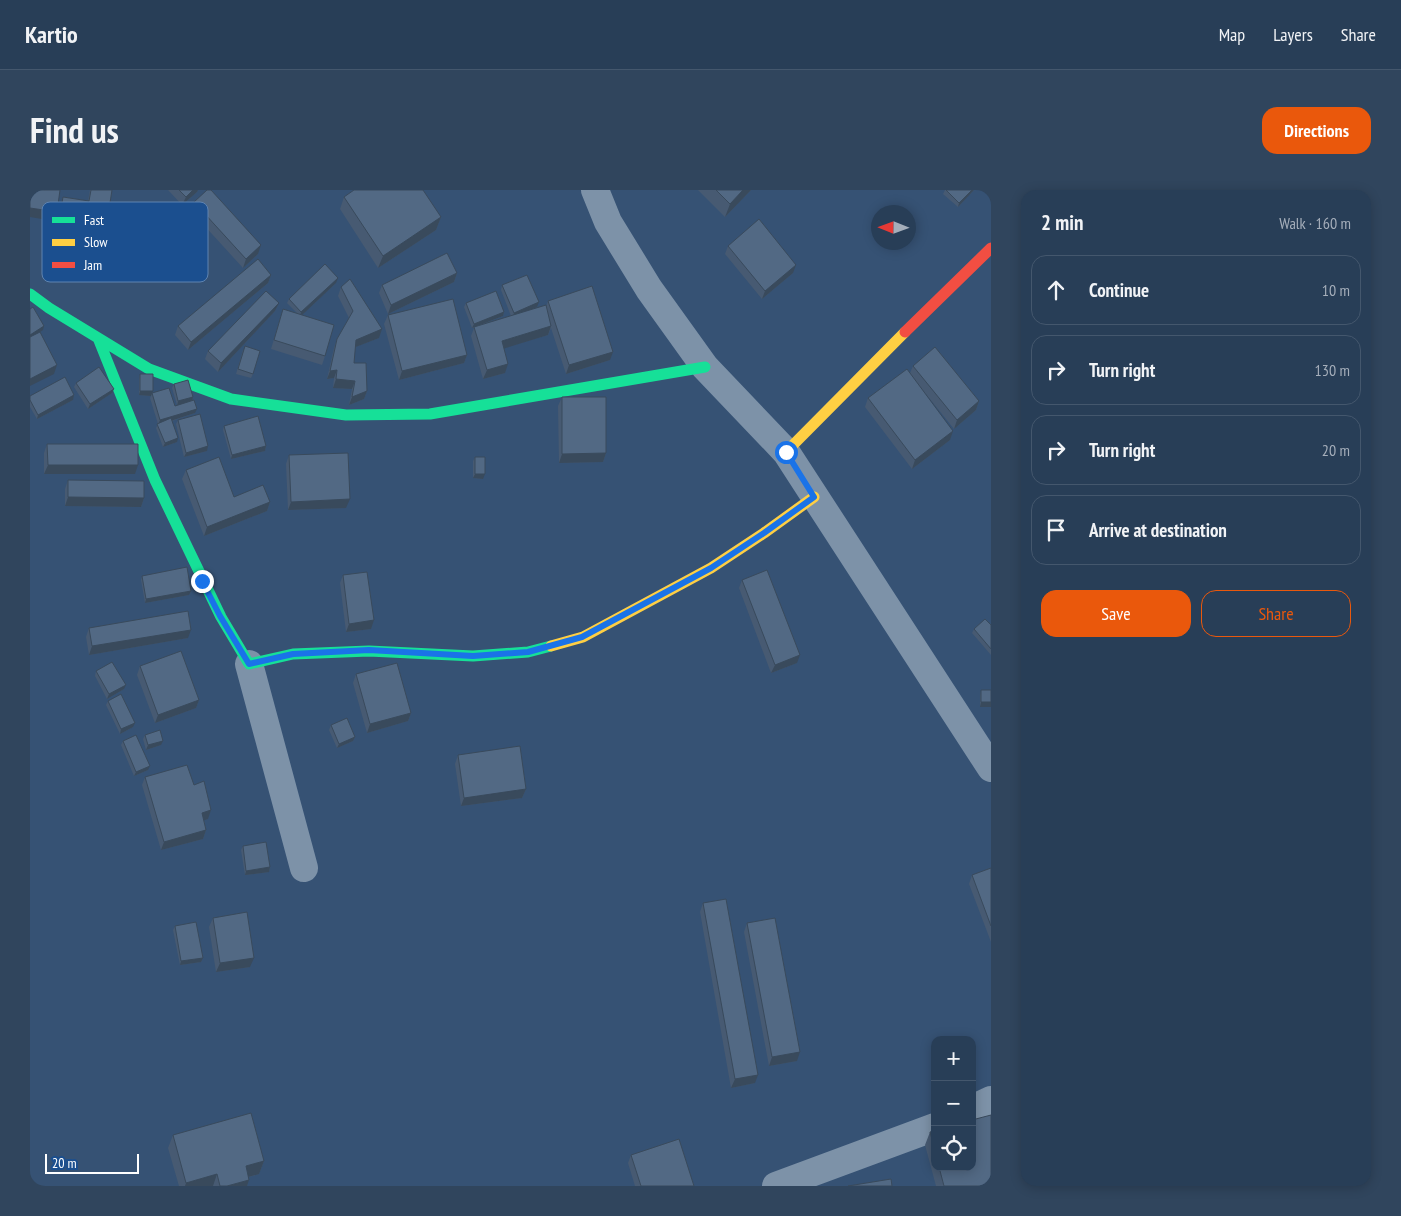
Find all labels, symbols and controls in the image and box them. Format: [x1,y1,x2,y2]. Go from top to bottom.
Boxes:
text: Kartio [25,19,78,50]
text: Map [1219,23,1245,46]
text: Layers [1273,23,1313,46]
text: Share [1341,23,1376,46]
text: Find us [30,107,119,153]
button: Directions [1262,107,1371,154]
legend [42,202,208,282]
north arrow [871,205,916,250]
text: 2 min [1041,209,1083,236]
text: Fast [84,211,104,229]
text: Walk · 160 m [1279,213,1351,233]
text: Slow [84,233,108,251]
text: Jam [83,256,102,274]
icon: ahead [1042,276,1070,304]
text: Continue [1089,278,1149,302]
text: 10 m [1322,280,1350,300]
icon: right [1042,356,1070,384]
text: Turn right [1089,358,1155,382]
text: 130 m [1315,360,1350,380]
icon: right [1042,436,1070,464]
text: Turn right [1089,438,1155,462]
text: 20 m [1322,440,1350,460]
route start [775,441,798,464]
icon: arrive [1042,516,1070,544]
text: Arrive at destination [1089,518,1227,542]
route end [191,570,214,593]
button: Save [1041,590,1191,637]
button: Share [1201,590,1351,637]
map controls [931,1036,976,1171]
button: + [931,1036,976,1081]
button: − [931,1081,976,1126]
button: locate [931,1126,976,1171]
scale bar [45,1151,139,1174]
text: 20 m [52,1154,77,1172]

